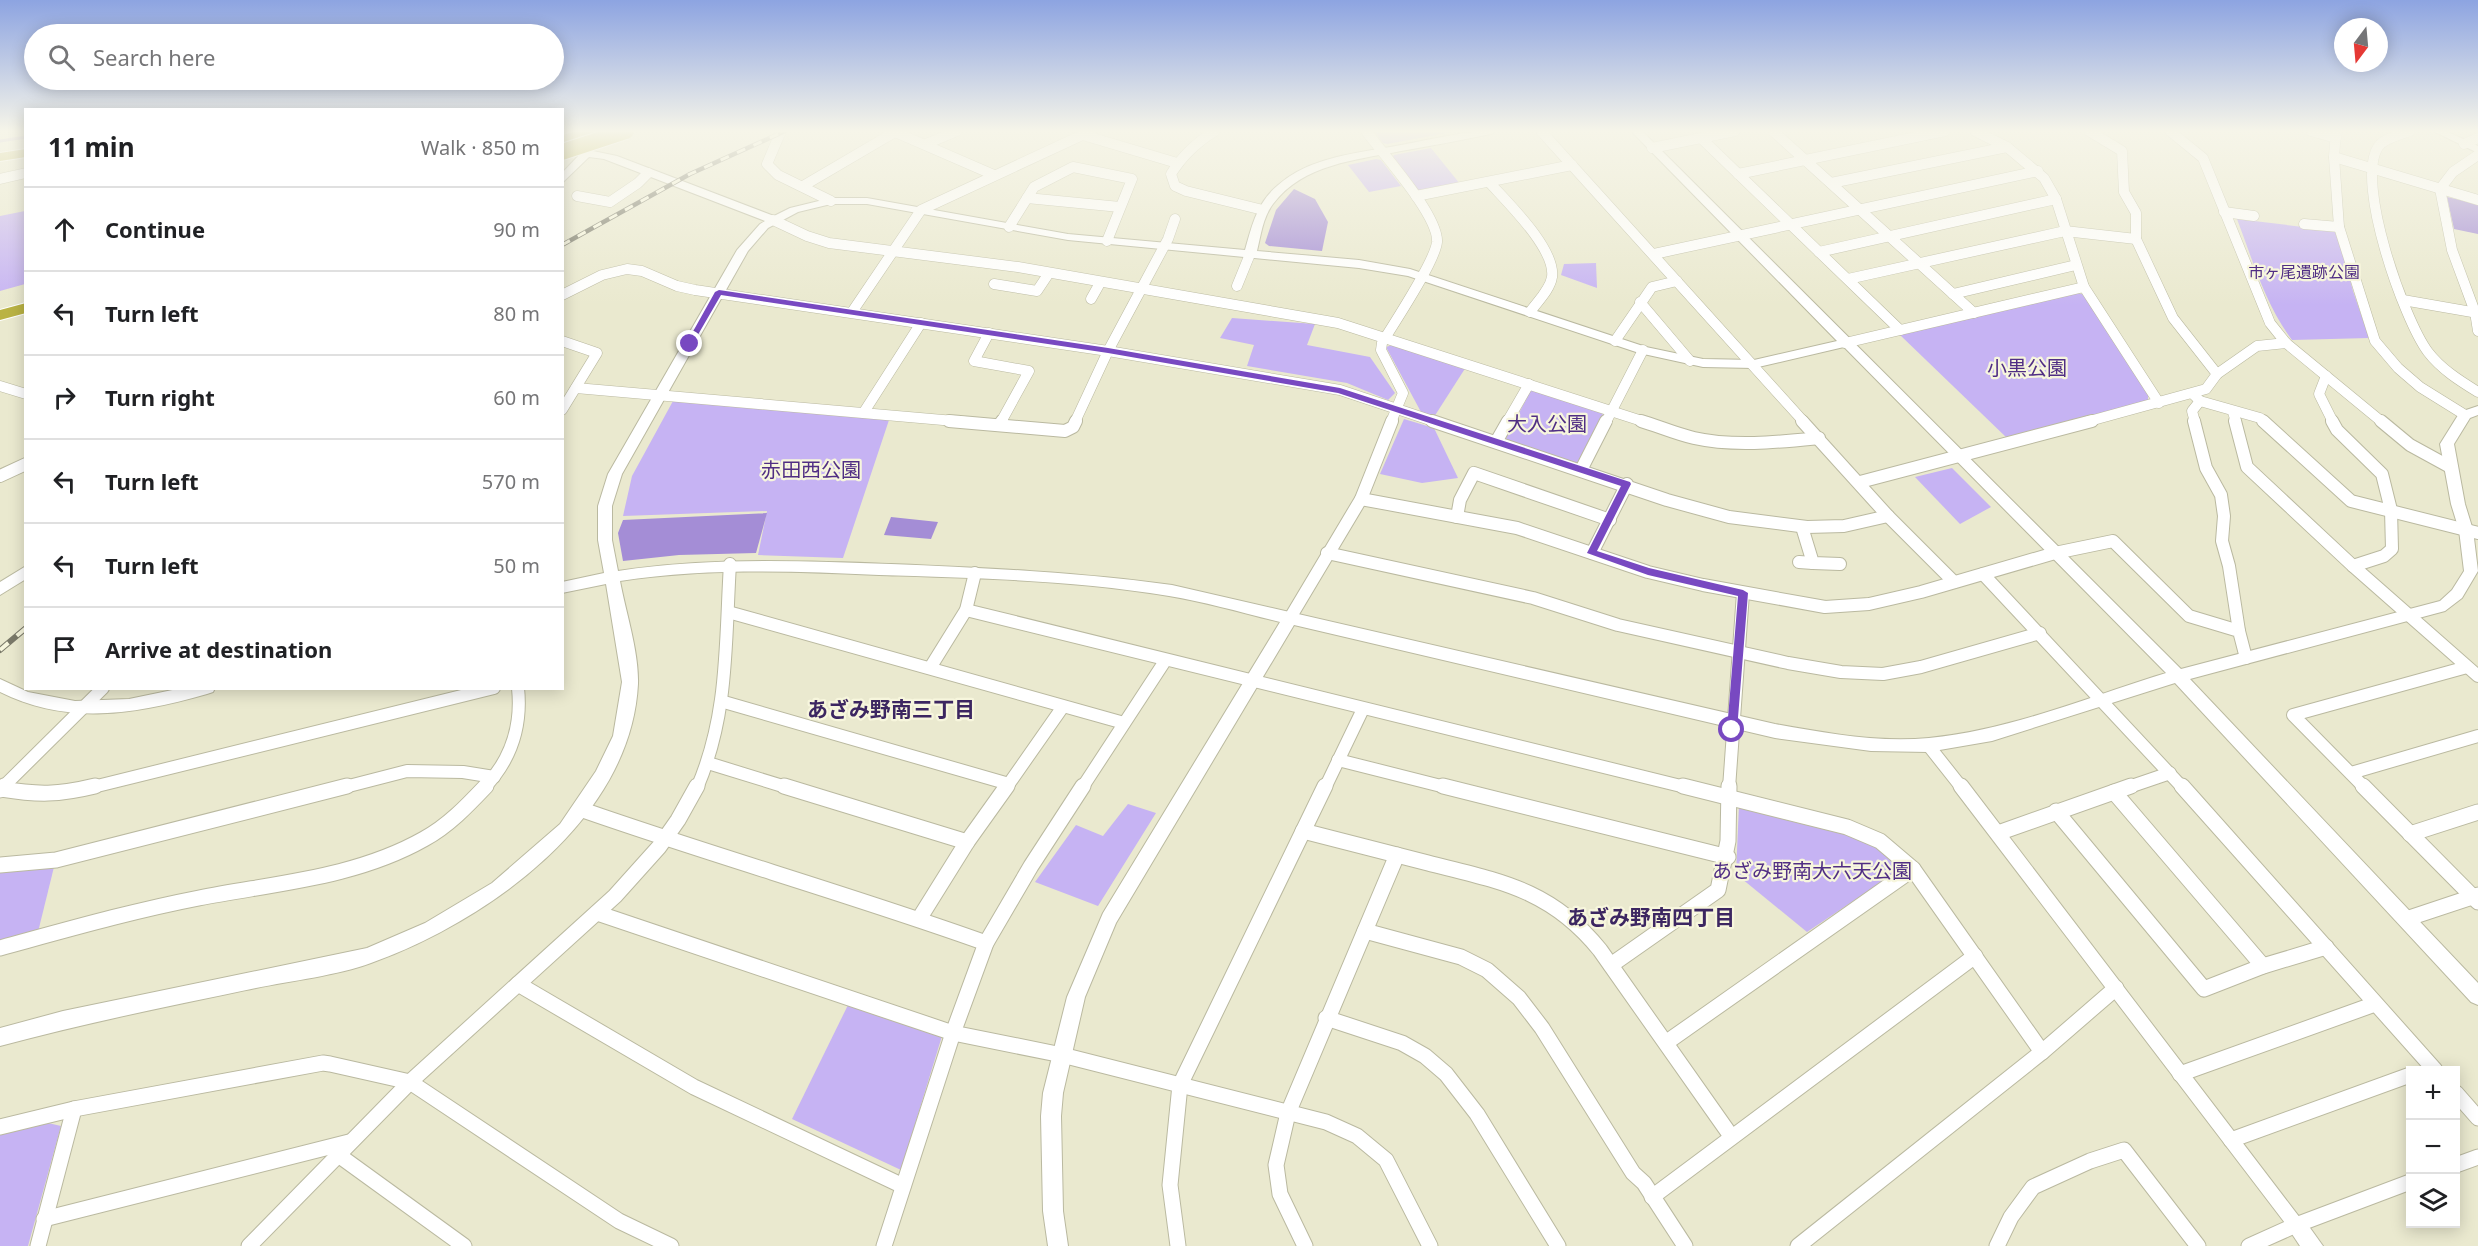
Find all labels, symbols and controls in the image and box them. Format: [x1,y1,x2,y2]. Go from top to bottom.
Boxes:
north arrow [2334,18,2388,72]
search box [24,24,564,90]
icon: search [45,41,78,74]
text: Search here [93,42,215,72]
text: 11 min [48,129,135,165]
text: Walk · 850 m [421,134,540,161]
icon: ahead [48,213,81,246]
text: Continue [105,214,205,244]
text: 90 m [493,216,540,243]
park label: 市ヶ尾遺跡公園 [2248,261,2360,283]
icon: left [48,297,81,330]
text: Turn left [105,298,199,328]
text: 80 m [493,300,540,327]
route end [676,330,702,356]
park label: 小黒公園 [1987,354,2067,381]
icon: right [48,381,81,414]
text: Turn right [105,382,215,412]
text: 60 m [493,384,540,411]
park label: 大入公園 [1507,410,1587,437]
park label: 赤田西公園 [761,456,861,483]
icon: left [48,465,81,498]
text: Turn left [105,466,199,496]
text: 570 m [482,468,540,495]
icon: left [48,549,81,582]
text: Turn left [105,550,199,580]
text: 50 m [493,552,540,579]
icon: arrive [48,633,81,666]
text: Arrive at destination [105,634,332,664]
district label: あざみ野南三丁目 [807,695,975,723]
route start [1718,716,1744,742]
park label: あざみ野南大六天公園 [1712,857,1912,884]
district label: あざみ野南四丁目 [1567,903,1735,931]
map controls [2406,1066,2460,1228]
button: + [2406,1066,2460,1120]
button: − [2406,1120,2460,1174]
button: layers [2406,1174,2460,1228]

